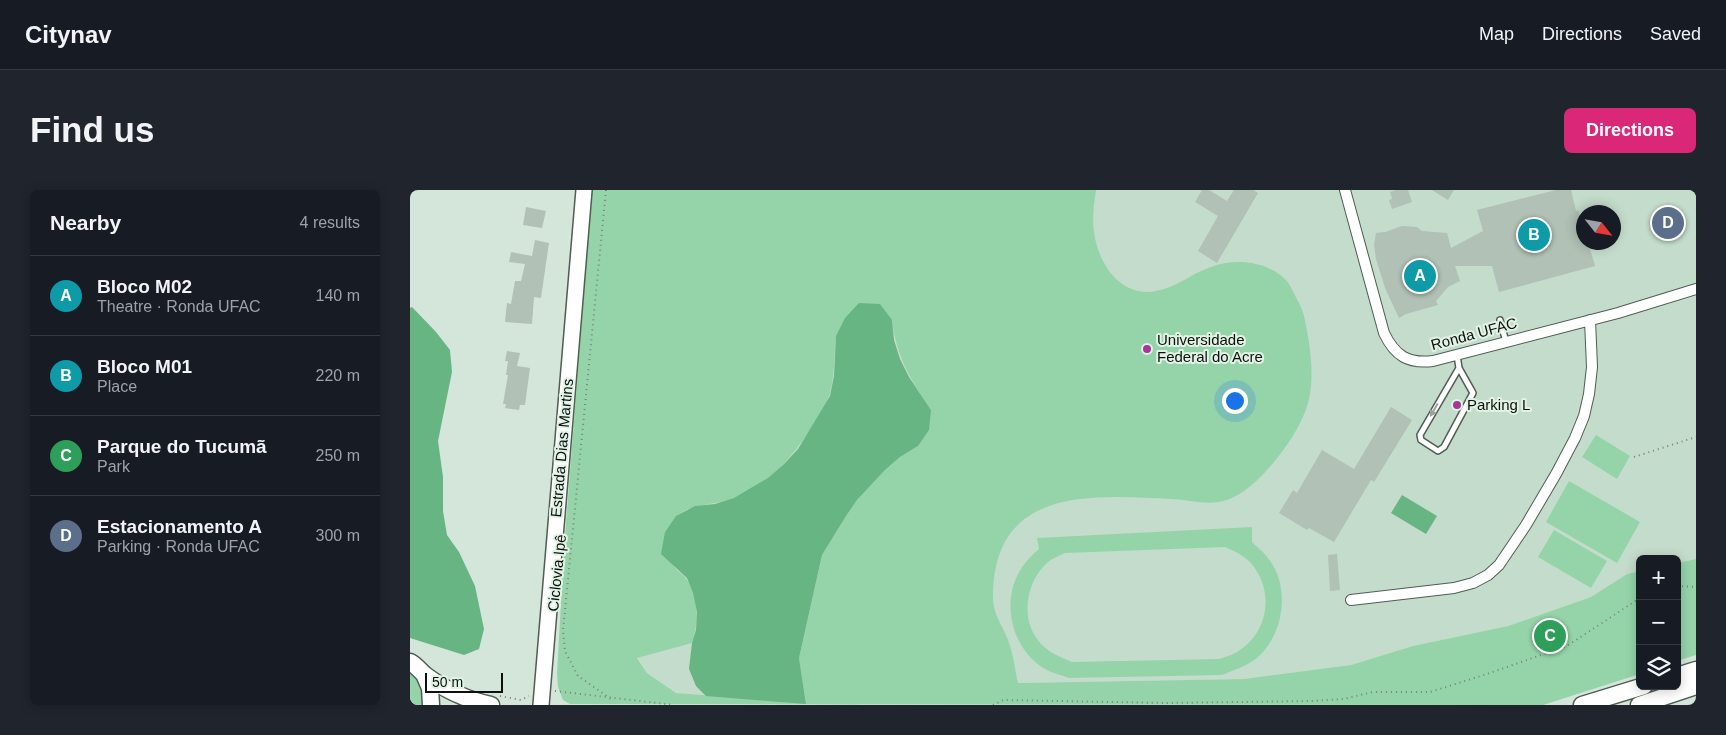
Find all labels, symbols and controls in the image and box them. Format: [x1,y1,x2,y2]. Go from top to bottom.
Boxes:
text: Citynav [25,21,112,48]
text: Map [1479,24,1514,44]
text: Directions [1542,24,1622,44]
text: Saved [1650,24,1701,44]
button: Directions [1564,108,1696,153]
text: Find us [30,110,154,149]
pin: D [1652,204,1684,242]
north arrow [1576,205,1621,250]
text: Nearby [50,211,121,234]
text: 4 results [300,214,360,231]
pin: B [1518,216,1550,254]
pin: A [1404,257,1436,295]
text: Bloco M02 [97,276,192,297]
text: A [60,287,72,304]
text: 140 m [316,287,360,304]
text: Theatre · Ronda UFAC [97,298,261,315]
street label: Ronda UFAC [1429,314,1519,353]
place label: Universidade Federal do Acre [1157,331,1263,365]
marker: Universidade Federal do Acre [1141,343,1153,355]
text: Bloco M01 [97,356,192,377]
text: B [60,367,72,384]
text: 220 m [316,367,360,384]
text: Place [97,378,137,395]
street label: Estrada Dias Martins [547,378,576,518]
your location [1222,388,1248,414]
place label: Parking L [1467,396,1530,413]
marker: Parking L [1451,399,1463,411]
one-way arrow [1430,404,1439,417]
text: Parque do Tucumã [97,436,267,457]
text: C [60,447,72,464]
text: 250 m [316,447,360,464]
text: Park [97,458,130,475]
text: Estacionamento A [97,516,262,537]
text: D [60,527,72,544]
text: 300 m [316,527,360,544]
street label: Ciclovia Ipê [544,533,569,612]
text: Parking · Ronda UFAC [97,538,260,555]
map controls [1636,555,1681,690]
button: + [1636,555,1681,600]
button: − [1636,600,1681,645]
pin: C [1534,617,1566,655]
button: layers [1636,645,1681,690]
scale bar [425,670,502,693]
text: 50 m [432,674,463,690]

